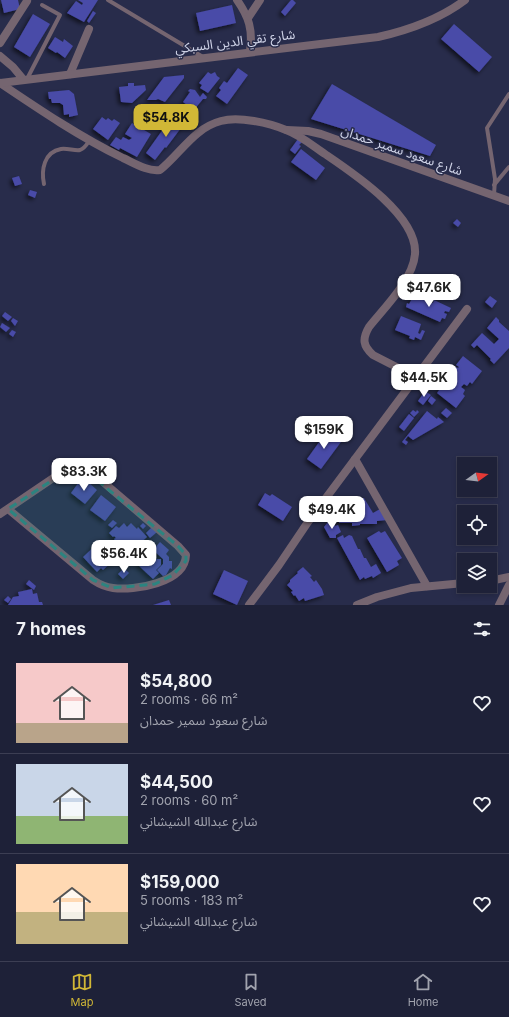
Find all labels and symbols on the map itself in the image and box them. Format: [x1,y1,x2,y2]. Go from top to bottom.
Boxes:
street label: شارع تقي الدين السبكي [174,26,296,59]
pin: $54.8K [133,104,199,138]
street label: شارع سعود سمير حمدان [338,122,465,181]
pin: $47.6K [396,274,462,308]
pin: $44.5K [391,364,457,398]
pin: $159K [296,416,352,450]
north arrow [457,457,497,497]
pin: $83.3K [51,458,117,492]
pin: $49.4K [299,496,365,530]
pin: $56.4K [91,540,157,574]

